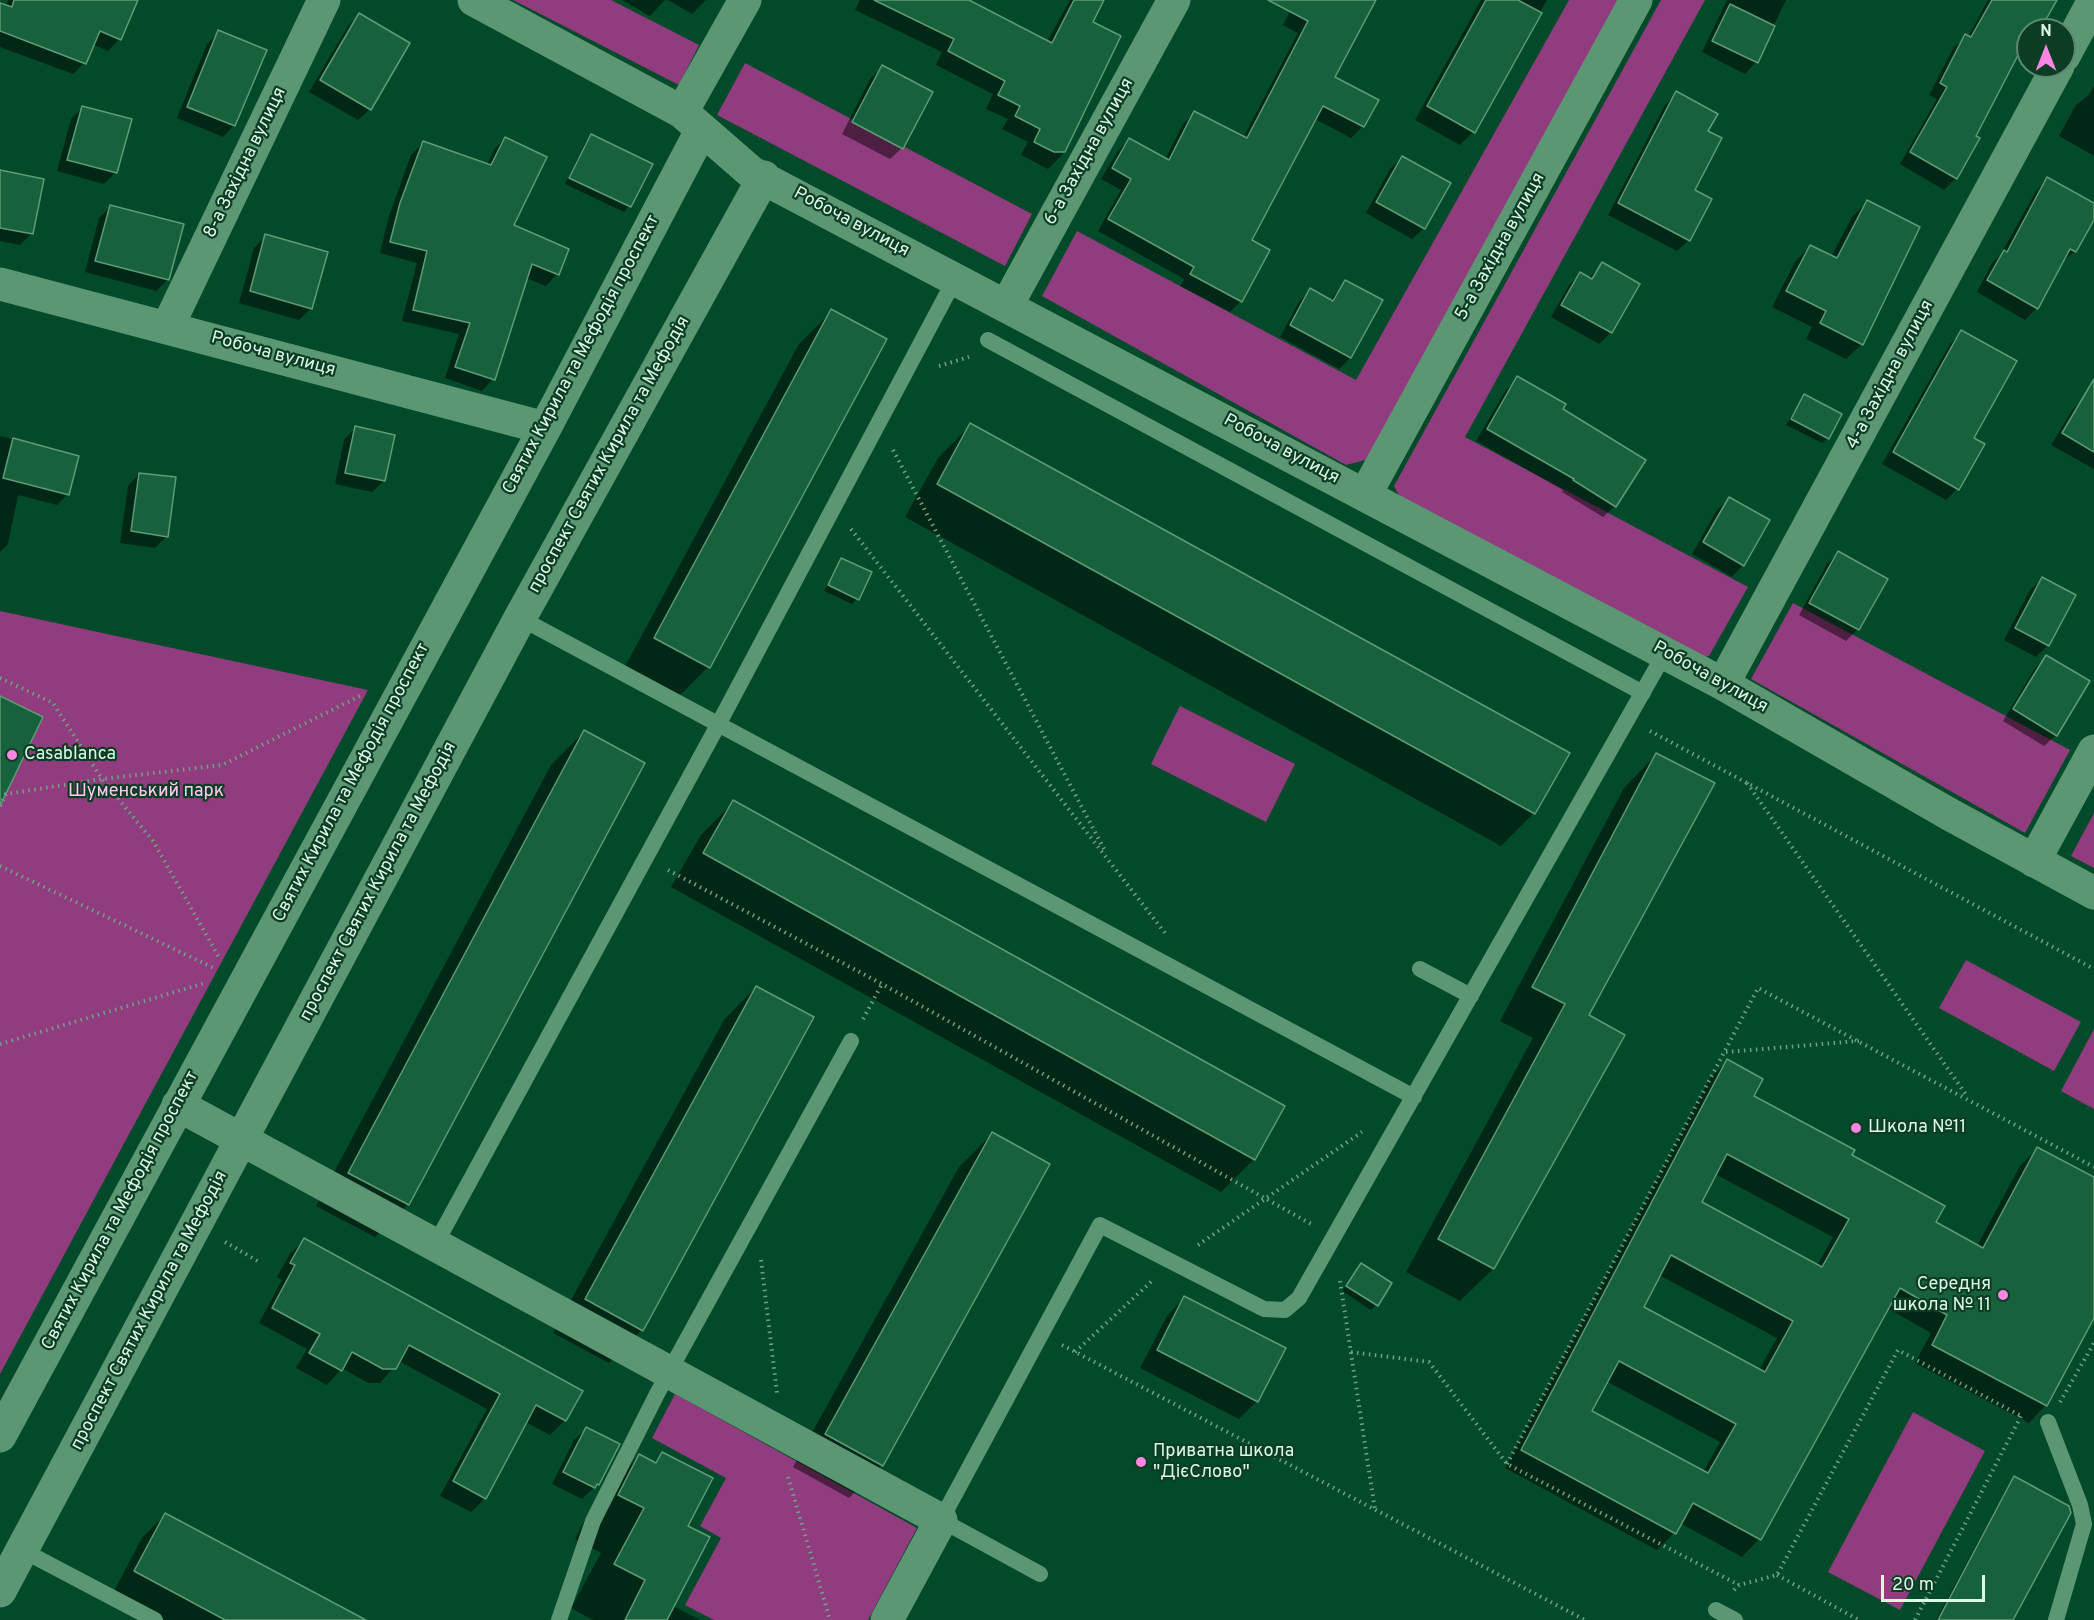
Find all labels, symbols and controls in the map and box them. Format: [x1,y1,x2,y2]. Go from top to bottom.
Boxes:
north arrow [2016,18,2076,78]
text: N [2040,22,2052,42]
street label: 6-а Західна вулиця [1041,75,1139,229]
street label: 8-а Західна вулиця [200,84,292,242]
street label: 5-а Західна вулиця [1451,169,1551,325]
street label: Робоча вулиця [789,183,913,263]
street label: Святих Кирила та Мефодія проспект [499,212,665,498]
street label: 4-а Західна вулиця [1843,297,1939,453]
street label: проспект Святих Кирила та Мефодія [525,313,695,597]
street label: Робоча вулиця [208,328,338,382]
street label: Робоча вулиця [1219,410,1343,490]
street label: Робоча вулиця [1649,637,1771,719]
street label: Святих Кирила та Мефодія проспект [269,640,435,926]
street label: проспект Святих Кирила та Мефодія [296,739,462,1025]
place label: Casablanca [24,744,116,766]
marker: Casablanca [5,748,19,762]
park label: Шуменський парк [68,781,224,803]
street label: Святих Кирила та Мефодія проспект [38,1068,204,1354]
place label: Школа №11 [1868,1117,1966,1139]
marker: Школа №11 [1849,1121,1863,1135]
street label: проспект Святих Кирила та Мефодія [67,1168,233,1454]
place label: Середня школа № 11 [1893,1274,1991,1316]
marker: Середня школа № 11 [1996,1288,2010,1302]
place label: Приватна школа "ДієСлово" [1153,1441,1294,1484]
marker: Приватна школа "ДієСлово" [1134,1455,1148,1469]
scale bar [1884,1563,1988,1601]
text: 20 m [1892,1574,1934,1597]

